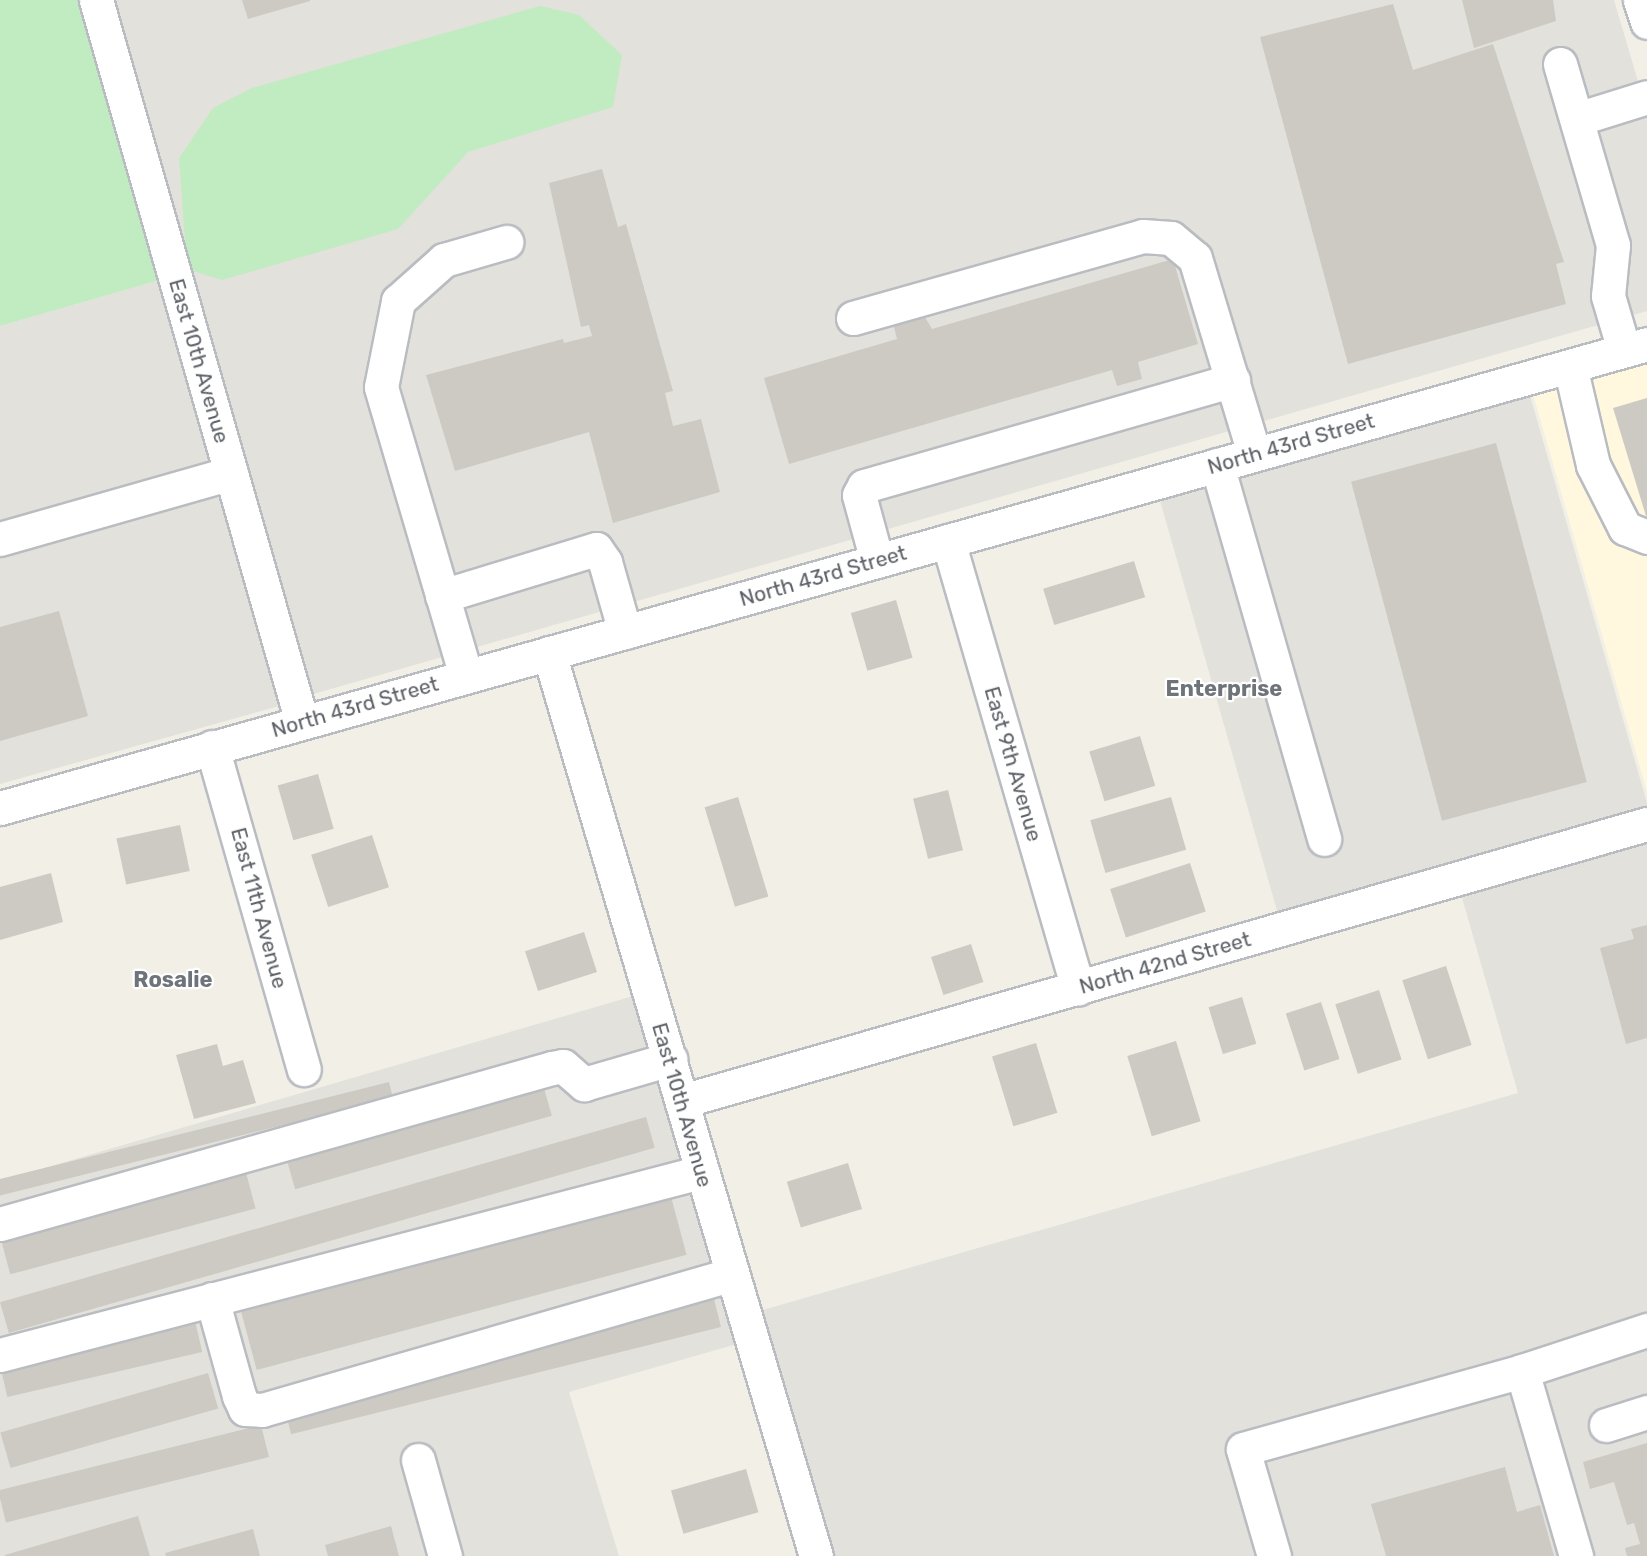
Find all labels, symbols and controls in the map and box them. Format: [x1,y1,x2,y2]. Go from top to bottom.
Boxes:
street label: East 10th Avenue [163,276,235,446]
street label: North 43rd Street [1205,408,1377,480]
street label: North 43rd Street [737,540,909,612]
street label: North 43rd Street [269,671,441,743]
district label: Enterprise [1166,676,1282,702]
street label: East 9th Avenue [979,683,1047,845]
street label: East 11th Avenue [225,825,293,991]
street label: North 42nd Street [1076,926,1254,1000]
district label: Rosalie [133,967,213,993]
street label: East 10th Avenue [646,1020,718,1190]

